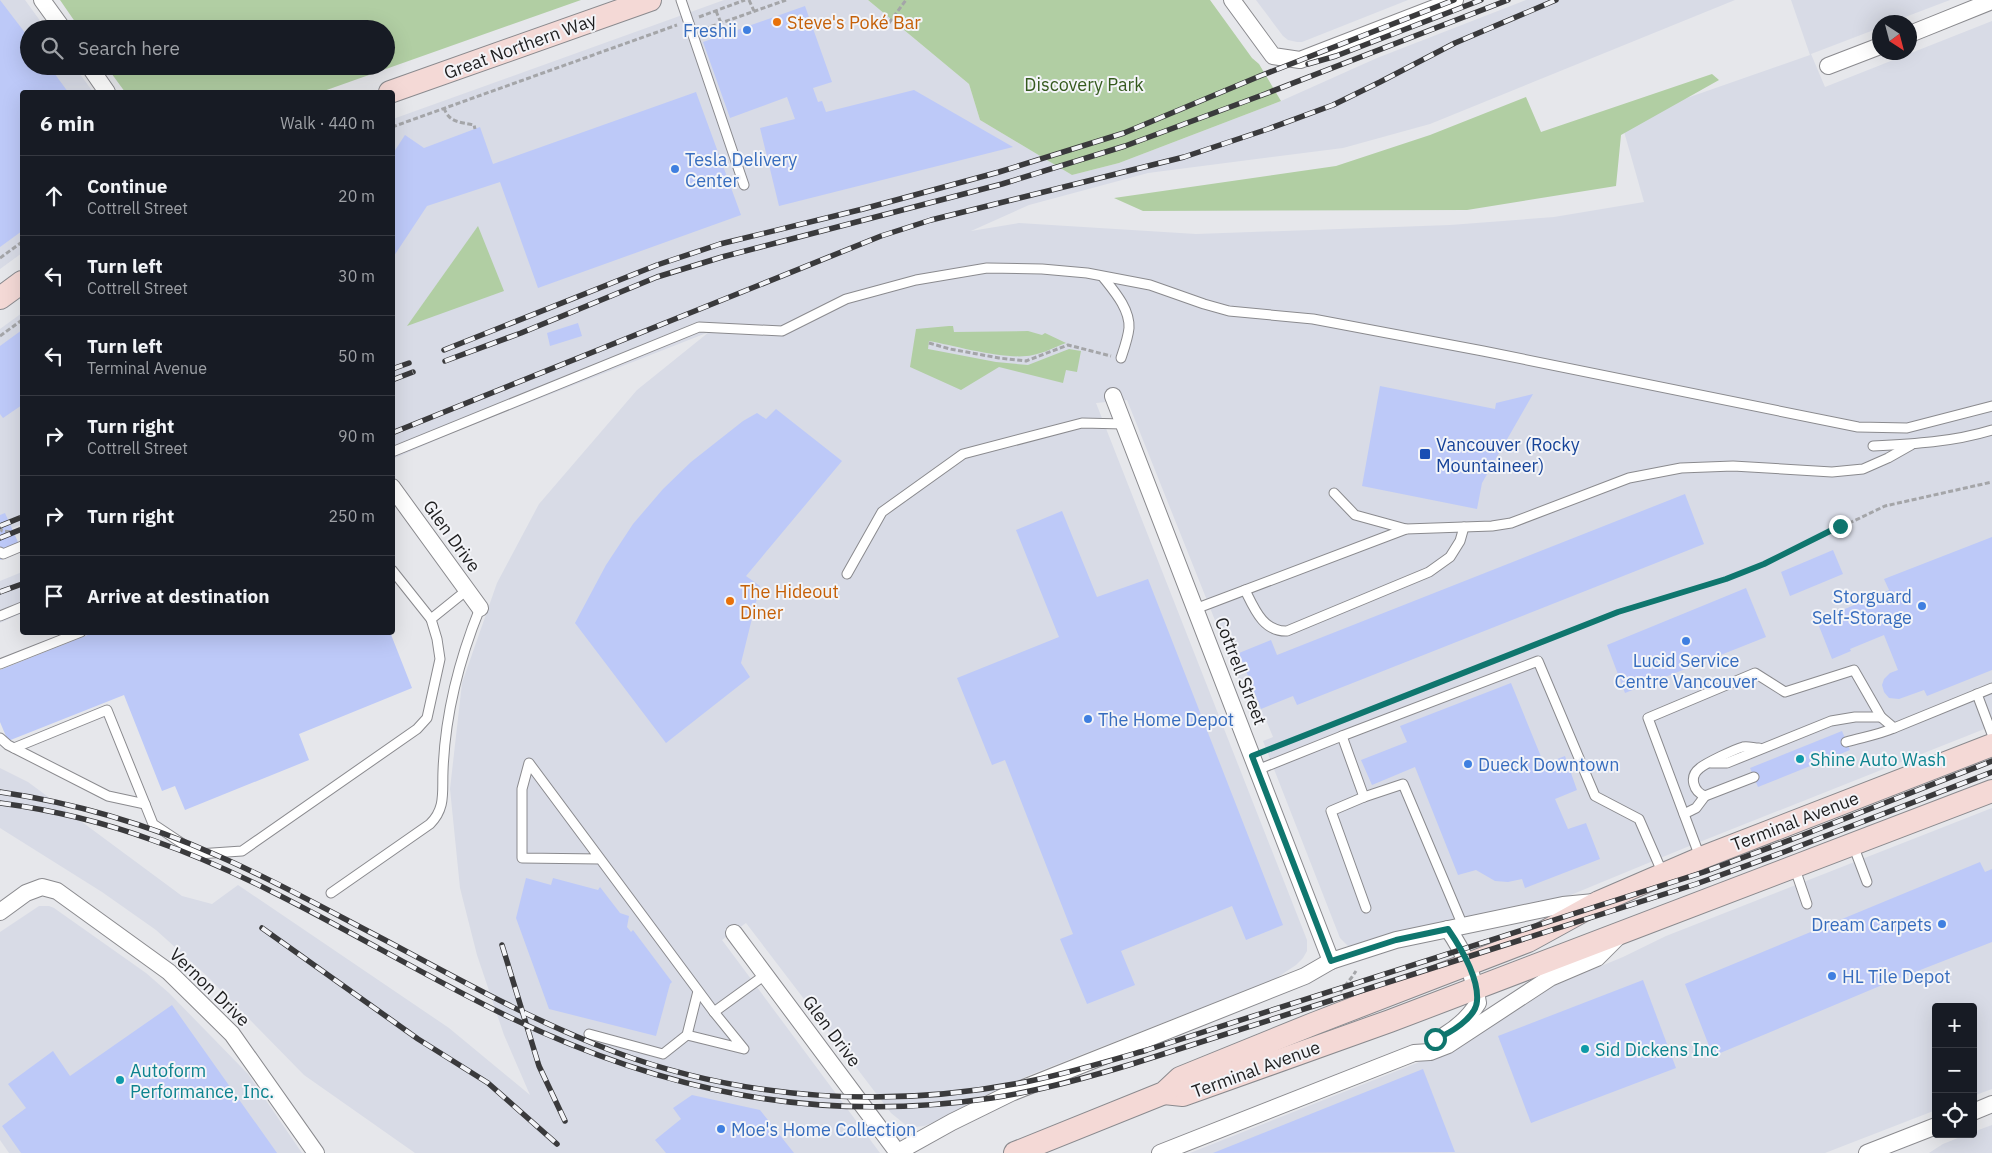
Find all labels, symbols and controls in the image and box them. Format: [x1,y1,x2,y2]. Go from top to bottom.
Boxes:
street label: Great Northern Way [441,8,599,84]
place label: Steve's Poké Bar [787,11,921,34]
north arrow [1872,15,1917,60]
marker: Steve's Poké Bar [771,16,783,28]
place label: Freshii [683,19,737,42]
search box [20,20,395,75]
marker: Freshii [741,24,753,36]
icon: search [38,34,66,62]
text: Search here [78,36,180,60]
park label: Discovery Park [1024,73,1144,96]
text: 6 min [40,109,95,137]
text: Walk · 440 m [280,113,375,133]
place label: Tesla Delivery Center [685,148,797,192]
marker: Tesla Delivery Center [669,163,681,175]
text: Continue [87,174,167,198]
icon: ahead [40,182,68,210]
text: 20 m [338,186,375,206]
text: Cottrell Street [87,198,188,218]
text: Turn left [87,254,163,278]
icon: left [40,262,68,290]
text: 30 m [338,266,375,286]
text: Cottrell Street [87,278,188,298]
text: Turn left [87,334,163,358]
icon: left [40,342,68,370]
text: 50 m [338,346,375,366]
text: Terminal Avenue [87,358,207,378]
text: Turn right [87,414,174,438]
icon: right [40,422,68,450]
text: 90 m [338,426,375,446]
place label: Vancouver (Rocky Mountaineer) [1436,433,1580,477]
text: Cottrell Street [87,438,188,458]
marker: Vancouver (Rocky Mountaineer) [1418,447,1432,461]
street label: Glen Drive [418,495,486,577]
icon: right [40,502,68,530]
text: Turn right [87,504,174,528]
text: 250 m [328,506,375,526]
route end [1829,515,1852,538]
place label: The Hideout Diner [740,580,839,624]
icon: arrive [40,582,68,610]
text: Arrive at destination [87,584,270,608]
place label: Storguard Self-Storage [1812,585,1912,629]
marker: The Hideout Diner [724,595,736,607]
marker: Storguard Self-Storage [1916,600,1928,612]
street label: Cottrell Street [1210,614,1272,728]
marker: Lucid Service Centre Vancouver [1680,635,1692,647]
place label: Lucid Service Centre Vancouver [1615,649,1758,693]
place label: The Home Depot [1098,708,1234,731]
marker: The Home Depot [1082,713,1094,725]
place label: Shine Auto Wash [1810,748,1946,771]
place label: Dueck Downtown [1478,753,1619,776]
marker: Shine Auto Wash [1794,753,1806,765]
marker: Dueck Downtown [1462,758,1474,770]
street label: Terminal Avenue [1728,786,1862,856]
place label: Dream Carpets [1811,913,1932,936]
marker: Dream Carpets [1936,918,1948,930]
street label: Vernon Drive [165,943,255,1031]
place label: HL Tile Depot [1842,965,1951,988]
marker: HL Tile Depot [1826,970,1838,982]
street label: Glen Drive [798,991,866,1071]
map controls [1932,1003,1977,1138]
button: + [1932,1003,1977,1048]
route start [1424,1028,1447,1051]
street label: Terminal Avenue [1189,1035,1323,1103]
place label: Sid Dickens Inc [1595,1038,1719,1061]
marker: Sid Dickens Inc [1579,1043,1591,1055]
button: − [1932,1048,1977,1093]
place label: Autoform Performance, Inc. [130,1059,274,1103]
marker: Autoform Performance, Inc. [114,1074,126,1086]
button: locate [1932,1093,1977,1138]
place label: Moe's Home Collection [731,1118,916,1141]
marker: Moe's Home Collection [715,1123,727,1135]

